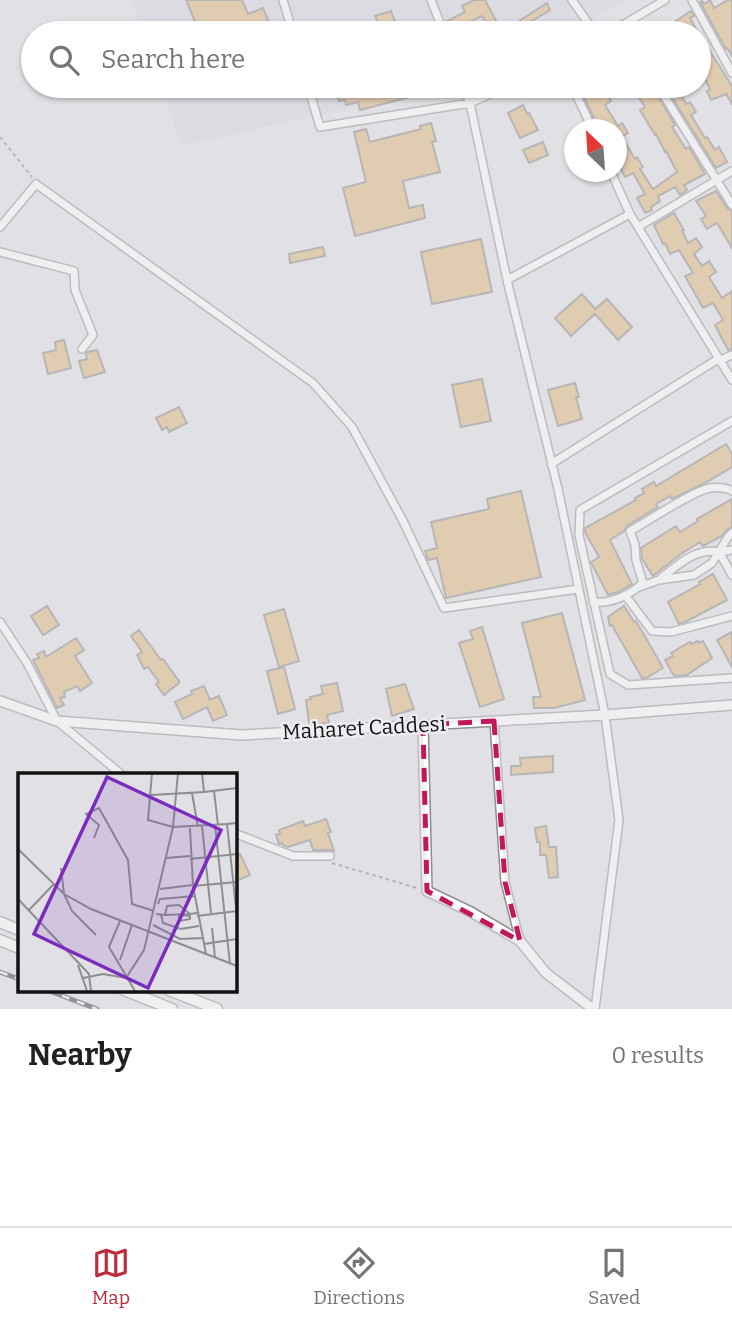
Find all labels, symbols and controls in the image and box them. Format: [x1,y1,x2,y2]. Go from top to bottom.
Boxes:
search box [21,21,711,98]
icon: search [45,41,83,79]
text: Search here [101,44,245,75]
north arrow [564,119,627,182]
street label: Maharet Caddesi [282,711,446,745]
inset map [18,773,236,992]
text: Nearby [28,1037,132,1073]
text: 0 results [611,1041,704,1069]
tab: Map [92,1244,130,1309]
tab: Directions [313,1244,405,1309]
tab: Saved [588,1244,640,1309]

